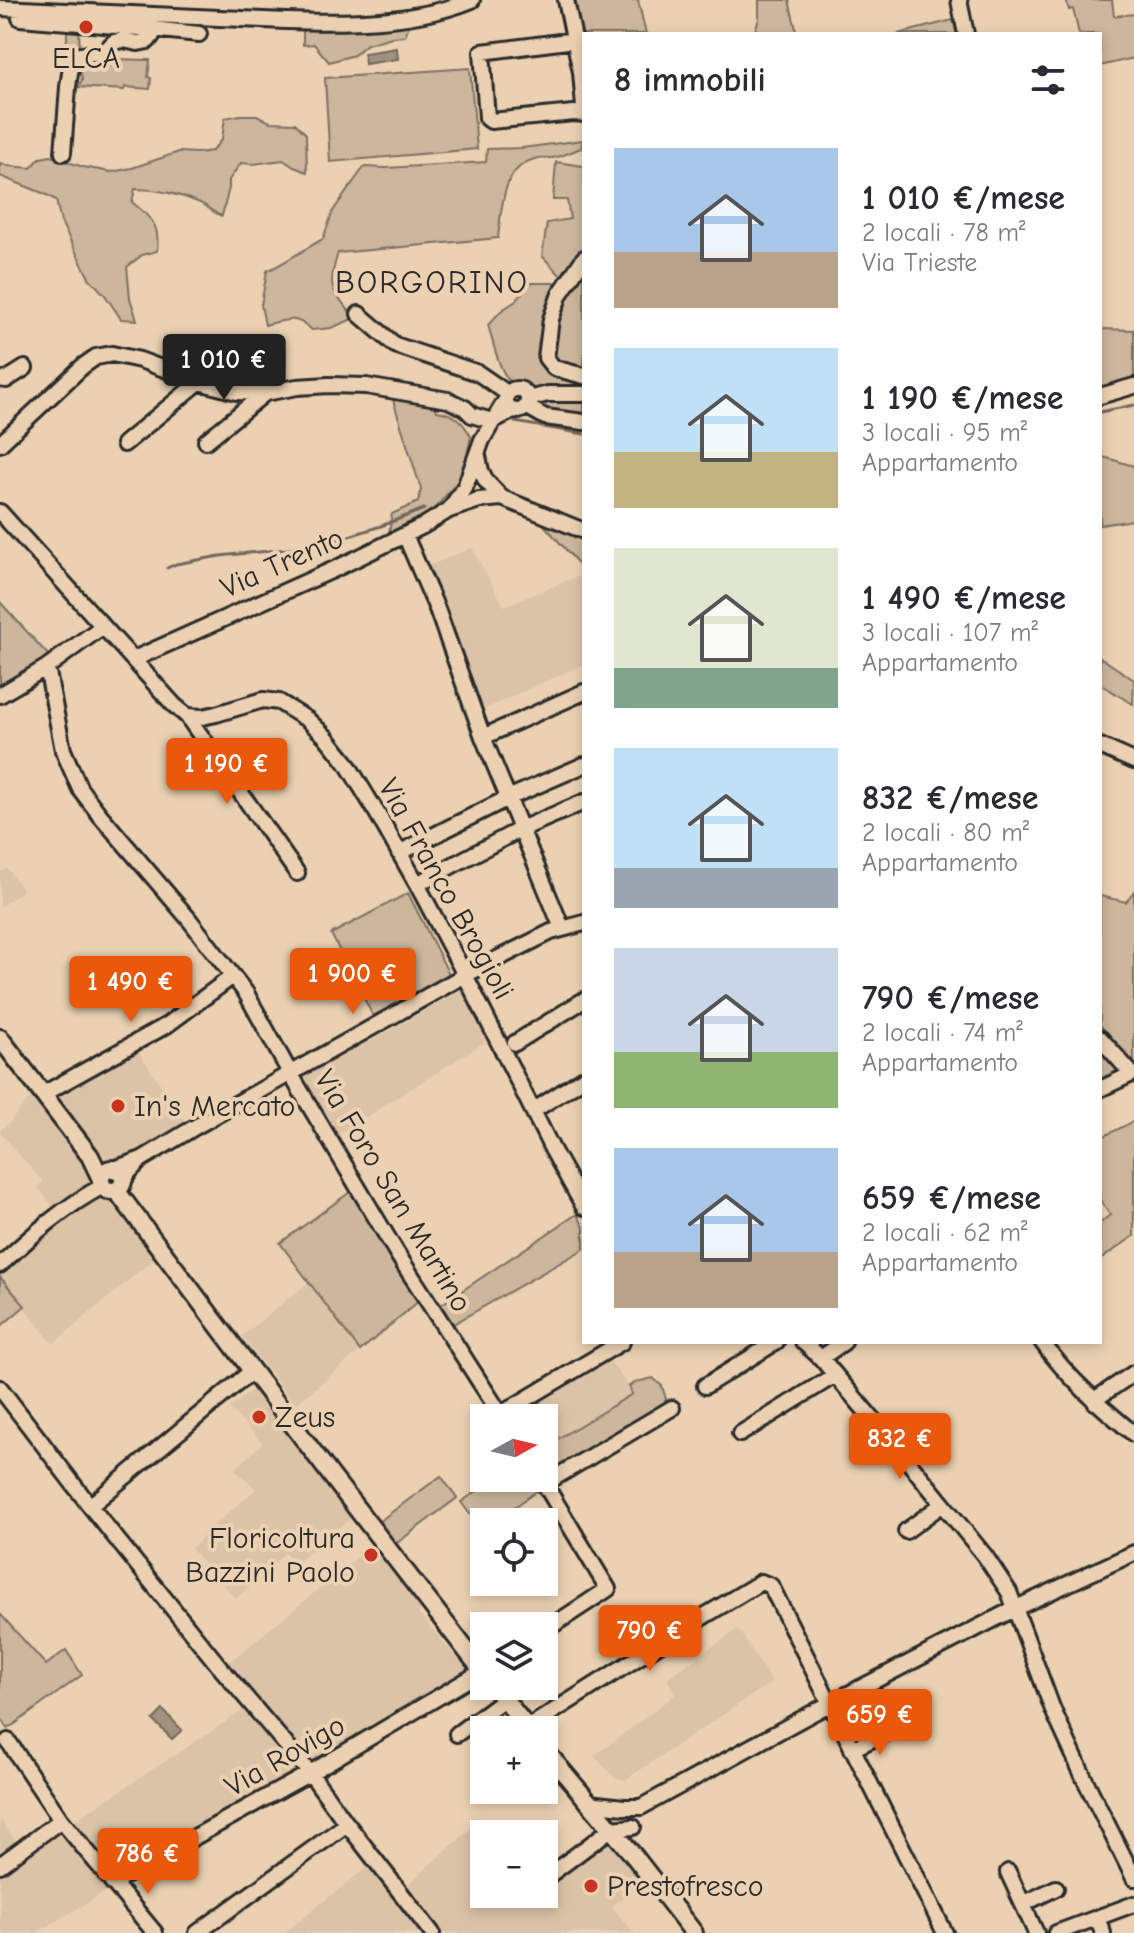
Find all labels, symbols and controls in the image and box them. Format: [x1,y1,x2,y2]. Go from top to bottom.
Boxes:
marker: ELCA [77,18,95,36]
place label: ELCA [52,41,120,76]
icon: filters [1026,58,1070,102]
text: 8 immobili [614,60,766,100]
text: 1 010 €/mese [862,178,1065,218]
icon: home [678,180,774,276]
text: 2 locali · 78 m² [862,218,1025,248]
text: Via Trieste [862,248,977,278]
district label: BORGORINO [335,264,529,301]
pin: 1 010 € [150,334,298,402]
text: 1 010 € [181,345,267,375]
text: 1 190 €/mese [862,378,1063,418]
icon: home [678,380,774,476]
text: 3 locali · 95 m² [862,418,1027,448]
text: Appartamento [862,448,1018,478]
street label: Via Trento [215,520,349,606]
text: 1 490 €/mese [862,578,1066,618]
icon: home [678,580,774,676]
text: 3 locali · 107 m² [862,618,1038,648]
text: Appartamento [862,648,1018,678]
pin: 1 190 € [153,738,301,806]
text: 1 190 € [184,749,270,779]
street label: Via Franco Brogioli [371,772,521,1006]
text: 832 €/mese [862,778,1038,818]
icon: home [678,780,774,876]
text: 2 locali · 80 m² [862,818,1029,848]
text: Appartamento [862,848,1018,878]
pin: 1 900 € [279,948,427,1016]
pin: 1 490 € [57,956,205,1024]
text: 1 900 € [308,959,398,989]
text: 1 490 € [87,967,175,997]
text: 790 €/mese [862,978,1039,1018]
icon: home [678,980,774,1076]
text: 2 locali · 74 m² [862,1018,1023,1048]
text: Appartamento [862,1048,1018,1078]
street label: Via Foro San Martino [307,1064,479,1318]
place label: In's Mercato [134,1089,295,1124]
marker: In's Mercato [109,1097,127,1115]
text: 659 €/mese [862,1178,1041,1218]
icon: home [678,1180,774,1276]
text: 2 locali · 62 m² [862,1218,1028,1248]
text: Appartamento [862,1248,1018,1278]
place label: Zeus [275,1400,335,1435]
north arrow [470,1404,558,1492]
map controls [470,1404,558,1908]
marker: Zeus [250,1408,268,1426]
pin: 832 € [844,1413,956,1481]
text: 832 € [867,1424,933,1454]
button: locate [470,1508,558,1596]
place label: Floricoltura Bazzini Paolo [185,1521,355,1590]
marker: Floricoltura Bazzini Paolo [362,1546,380,1564]
pin: 790 € [594,1605,706,1673]
button: layers [470,1612,558,1700]
text: 790 € [617,1616,683,1646]
pin: 659 € [824,1689,936,1757]
text: 659 € [846,1700,914,1730]
street label: Via Rovigo [219,1708,351,1804]
button: + [470,1716,558,1804]
button: − [470,1820,558,1908]
pin: 786 € [92,1828,204,1896]
text: 786 € [115,1839,181,1869]
place label: Prestofresco [607,1869,764,1904]
marker: Prestofresco [582,1877,600,1895]

